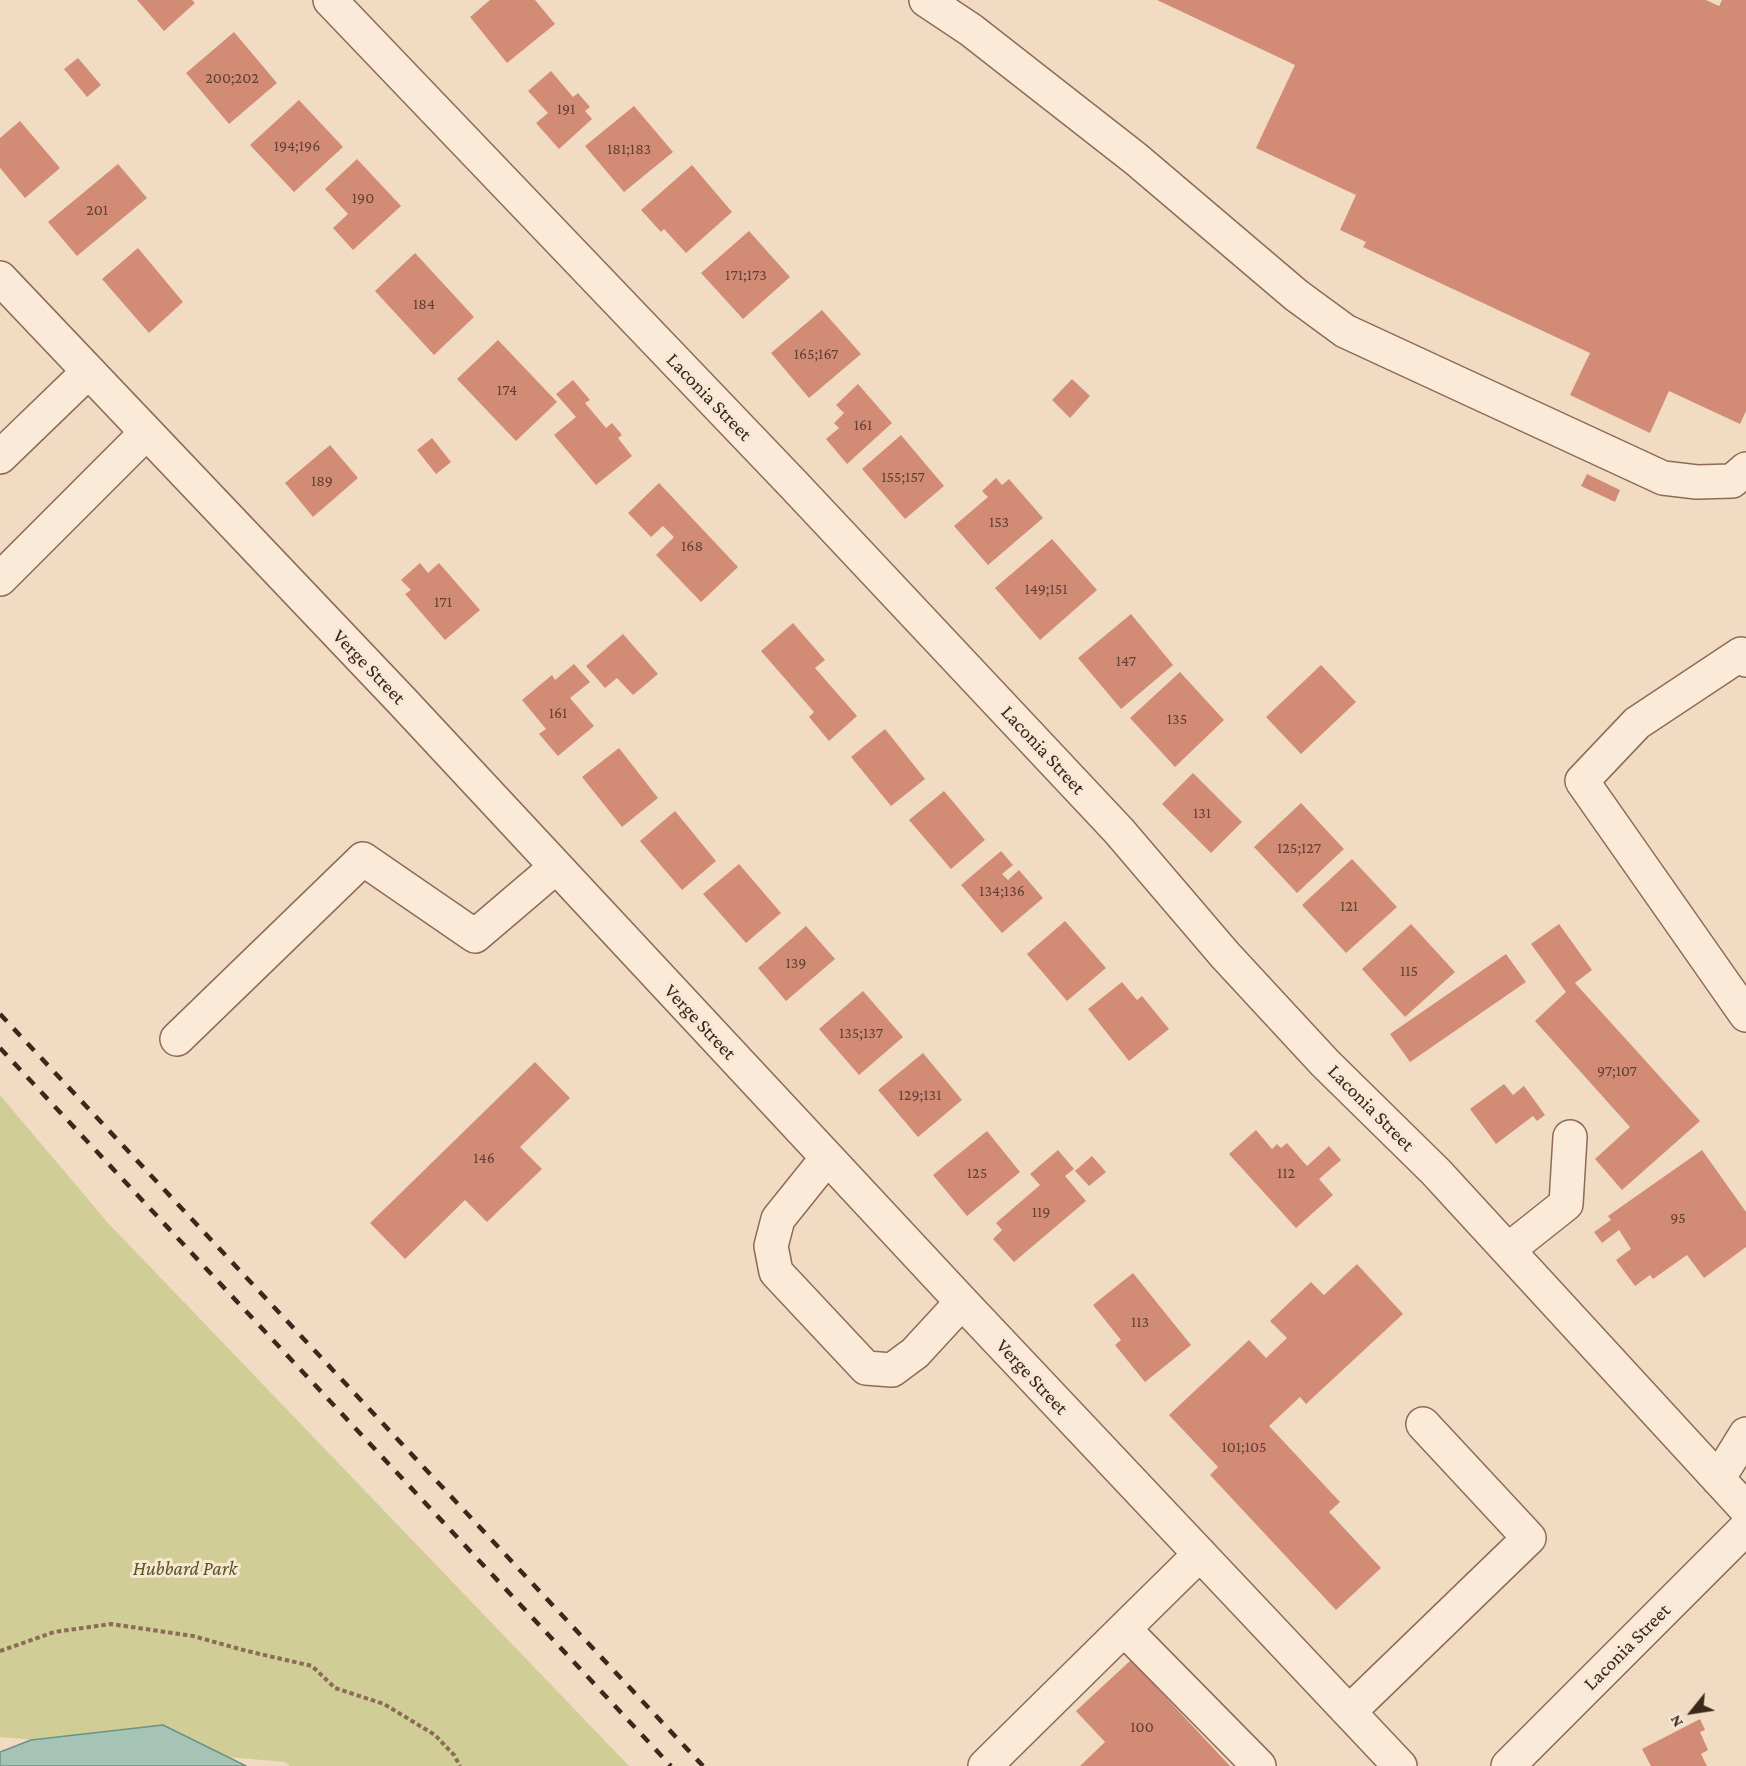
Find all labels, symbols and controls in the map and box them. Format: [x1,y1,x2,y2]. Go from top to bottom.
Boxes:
house number: 200;202 [205,68,259,88]
house number: 191 [557,99,575,119]
house number: 194;196 [274,136,320,156]
house number: 181;183 [607,139,651,159]
house number: 190 [352,188,374,208]
house number: 201 [86,200,108,220]
house number: 171;173 [725,265,767,285]
house number: 184 [413,294,435,314]
house number: 165;167 [794,344,838,364]
street label: Laconia Street [661,348,757,446]
house number: 174 [497,380,517,400]
house number: 161 [854,415,872,435]
house number: 155;157 [881,467,925,487]
house number: 189 [311,471,333,491]
house number: 153 [989,512,1009,532]
house number: 168 [681,536,703,556]
house number: 149;151 [1024,579,1068,599]
house number: 171 [434,592,452,612]
street label: Verge Street [327,624,411,710]
house number: 147 [1116,651,1136,671]
street label: Laconia Street [996,700,1090,800]
house number: 161 [549,703,567,723]
house number: 135 [1167,709,1187,729]
house number: 131 [1193,803,1211,823]
house number: 125;127 [1277,838,1321,858]
house number: 134;136 [979,881,1025,901]
house number: 121 [1340,896,1358,916]
house number: 139 [786,953,806,973]
house number: 115 [1400,961,1418,981]
street label: Verge Street [659,979,741,1065]
house number: 135;137 [839,1023,883,1043]
street label: Laconia Street [1322,1059,1420,1157]
house number: 97;107 [1597,1061,1637,1081]
house number: 129;131 [899,1085,941,1105]
house number: 146 [473,1148,495,1168]
house number: 125 [967,1163,987,1183]
house number: 112 [1277,1163,1295,1183]
house number: 119 [1032,1202,1050,1222]
house number: 95 [1670,1208,1686,1228]
house number: 113 [1131,1312,1149,1332]
street label: Verge Street [991,1334,1073,1420]
house number: 101;105 [1221,1437,1267,1457]
park label: Hubbard Park [133,1557,237,1581]
street label: Laconia Street [1578,1598,1676,1696]
north arrow [1662,1682,1722,1742]
text: N [1666,1712,1686,1730]
house number: 100 [1130,1717,1154,1737]

